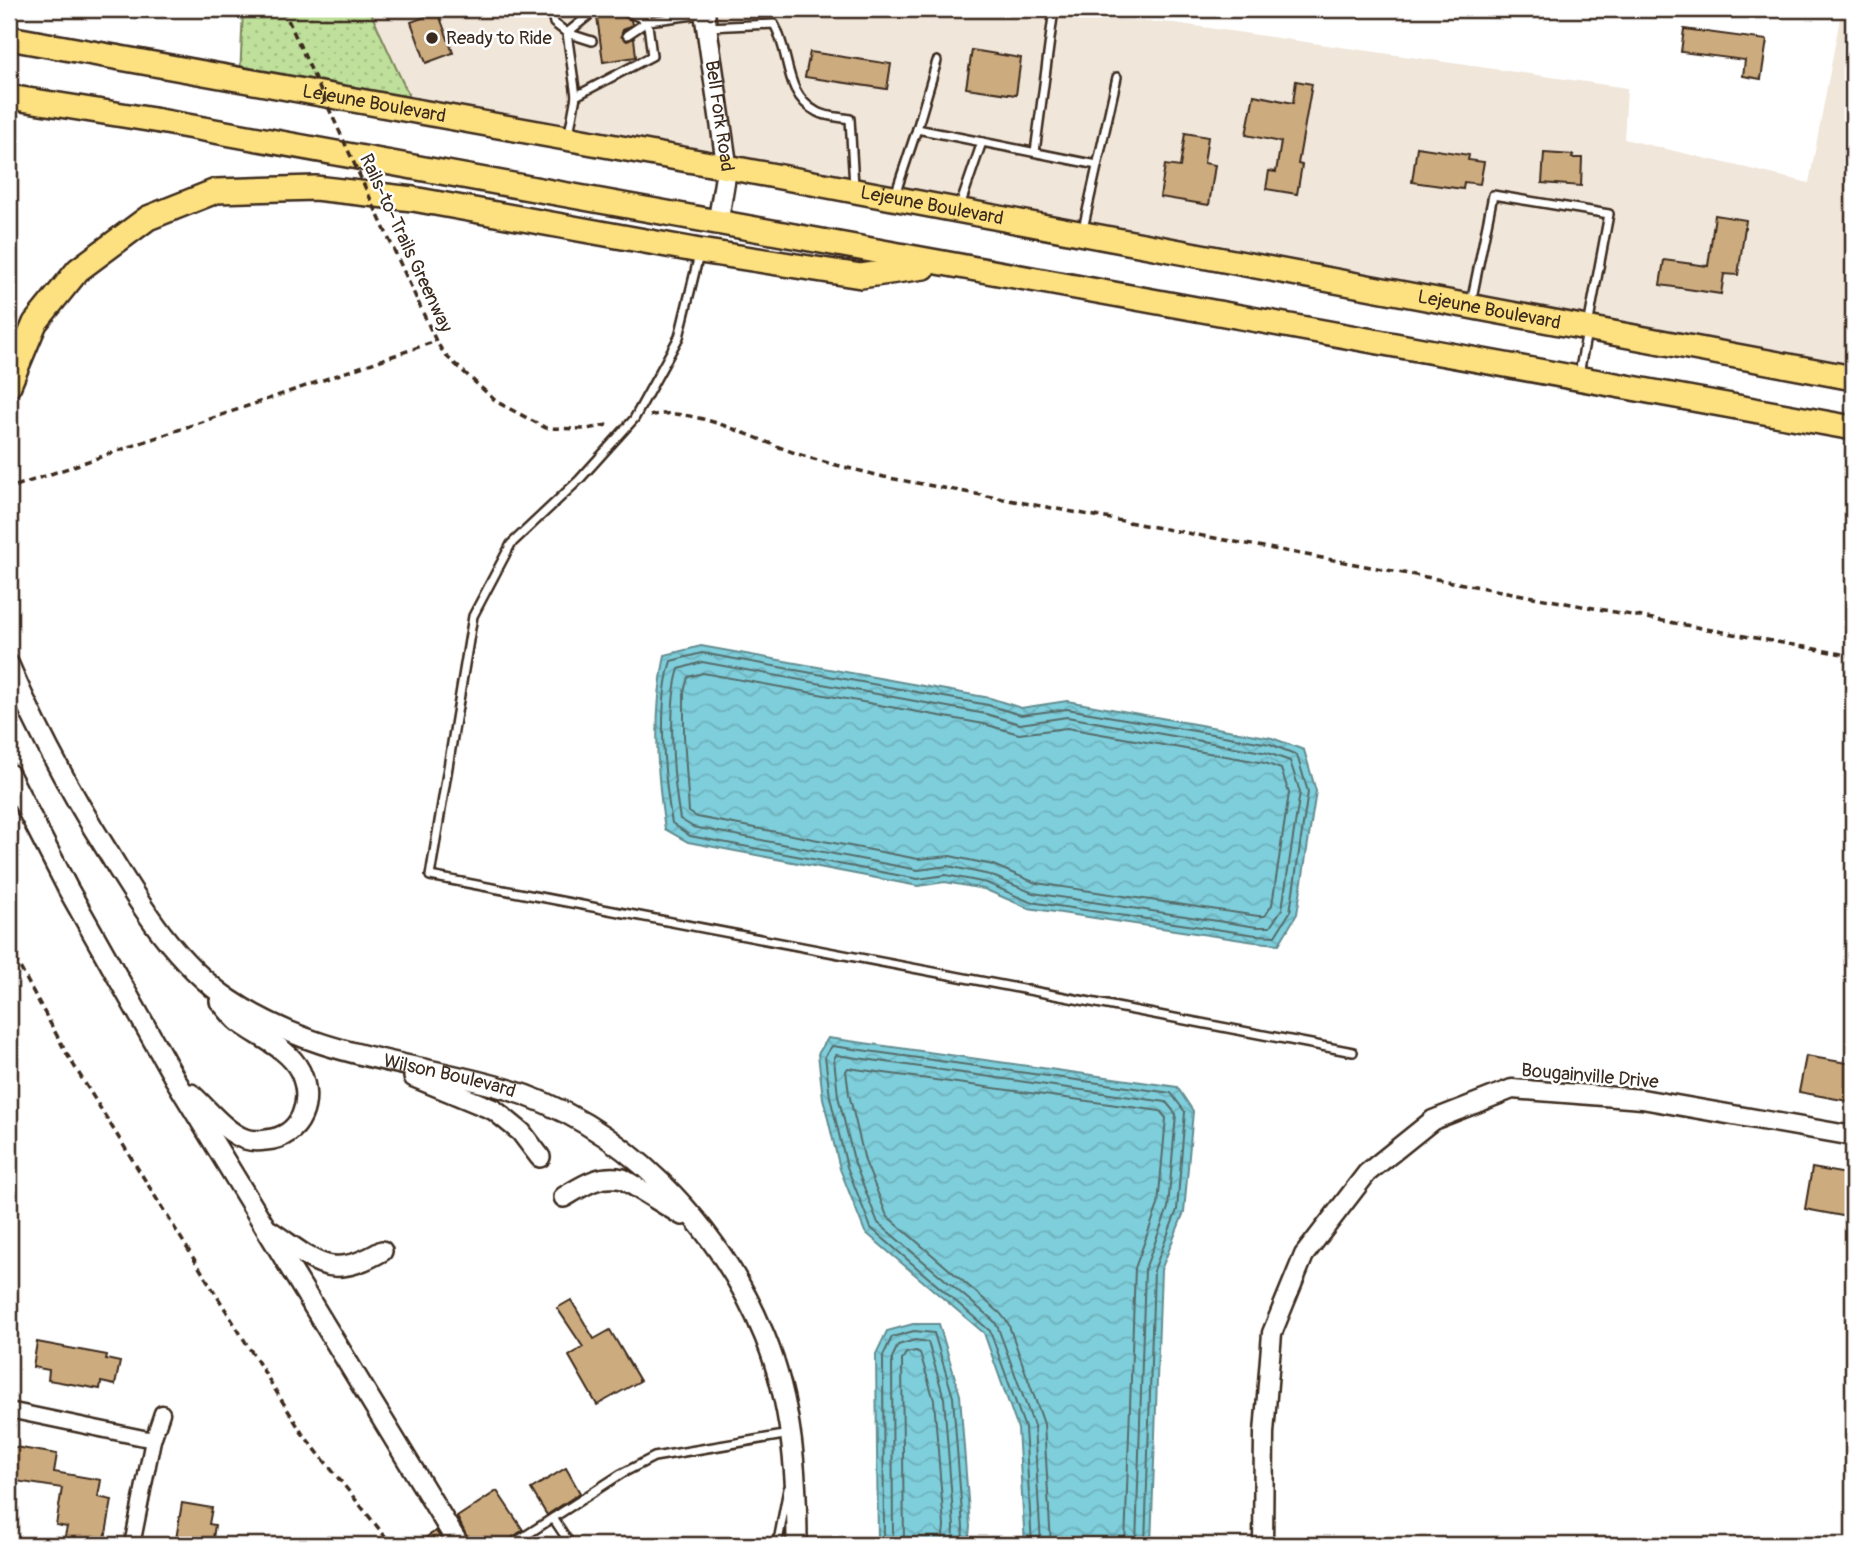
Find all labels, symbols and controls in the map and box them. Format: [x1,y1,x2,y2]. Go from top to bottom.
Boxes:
place label: Ready to Ride [446,26,553,50]
marker: Ready to Ride [424,30,440,46]
street label: Bell Fork Road [700,59,740,173]
street label: Lejeune Boulevard [301,79,448,128]
street label: Rails-to-Trails Greenway [354,150,458,336]
street label: Lejeune Boulevard [858,180,1006,231]
street label: Lejeune Boulevard [1416,285,1563,335]
street label: Wilson Boulevard [381,1049,519,1103]
street label: Bougainville Drive [1520,1058,1660,1094]

